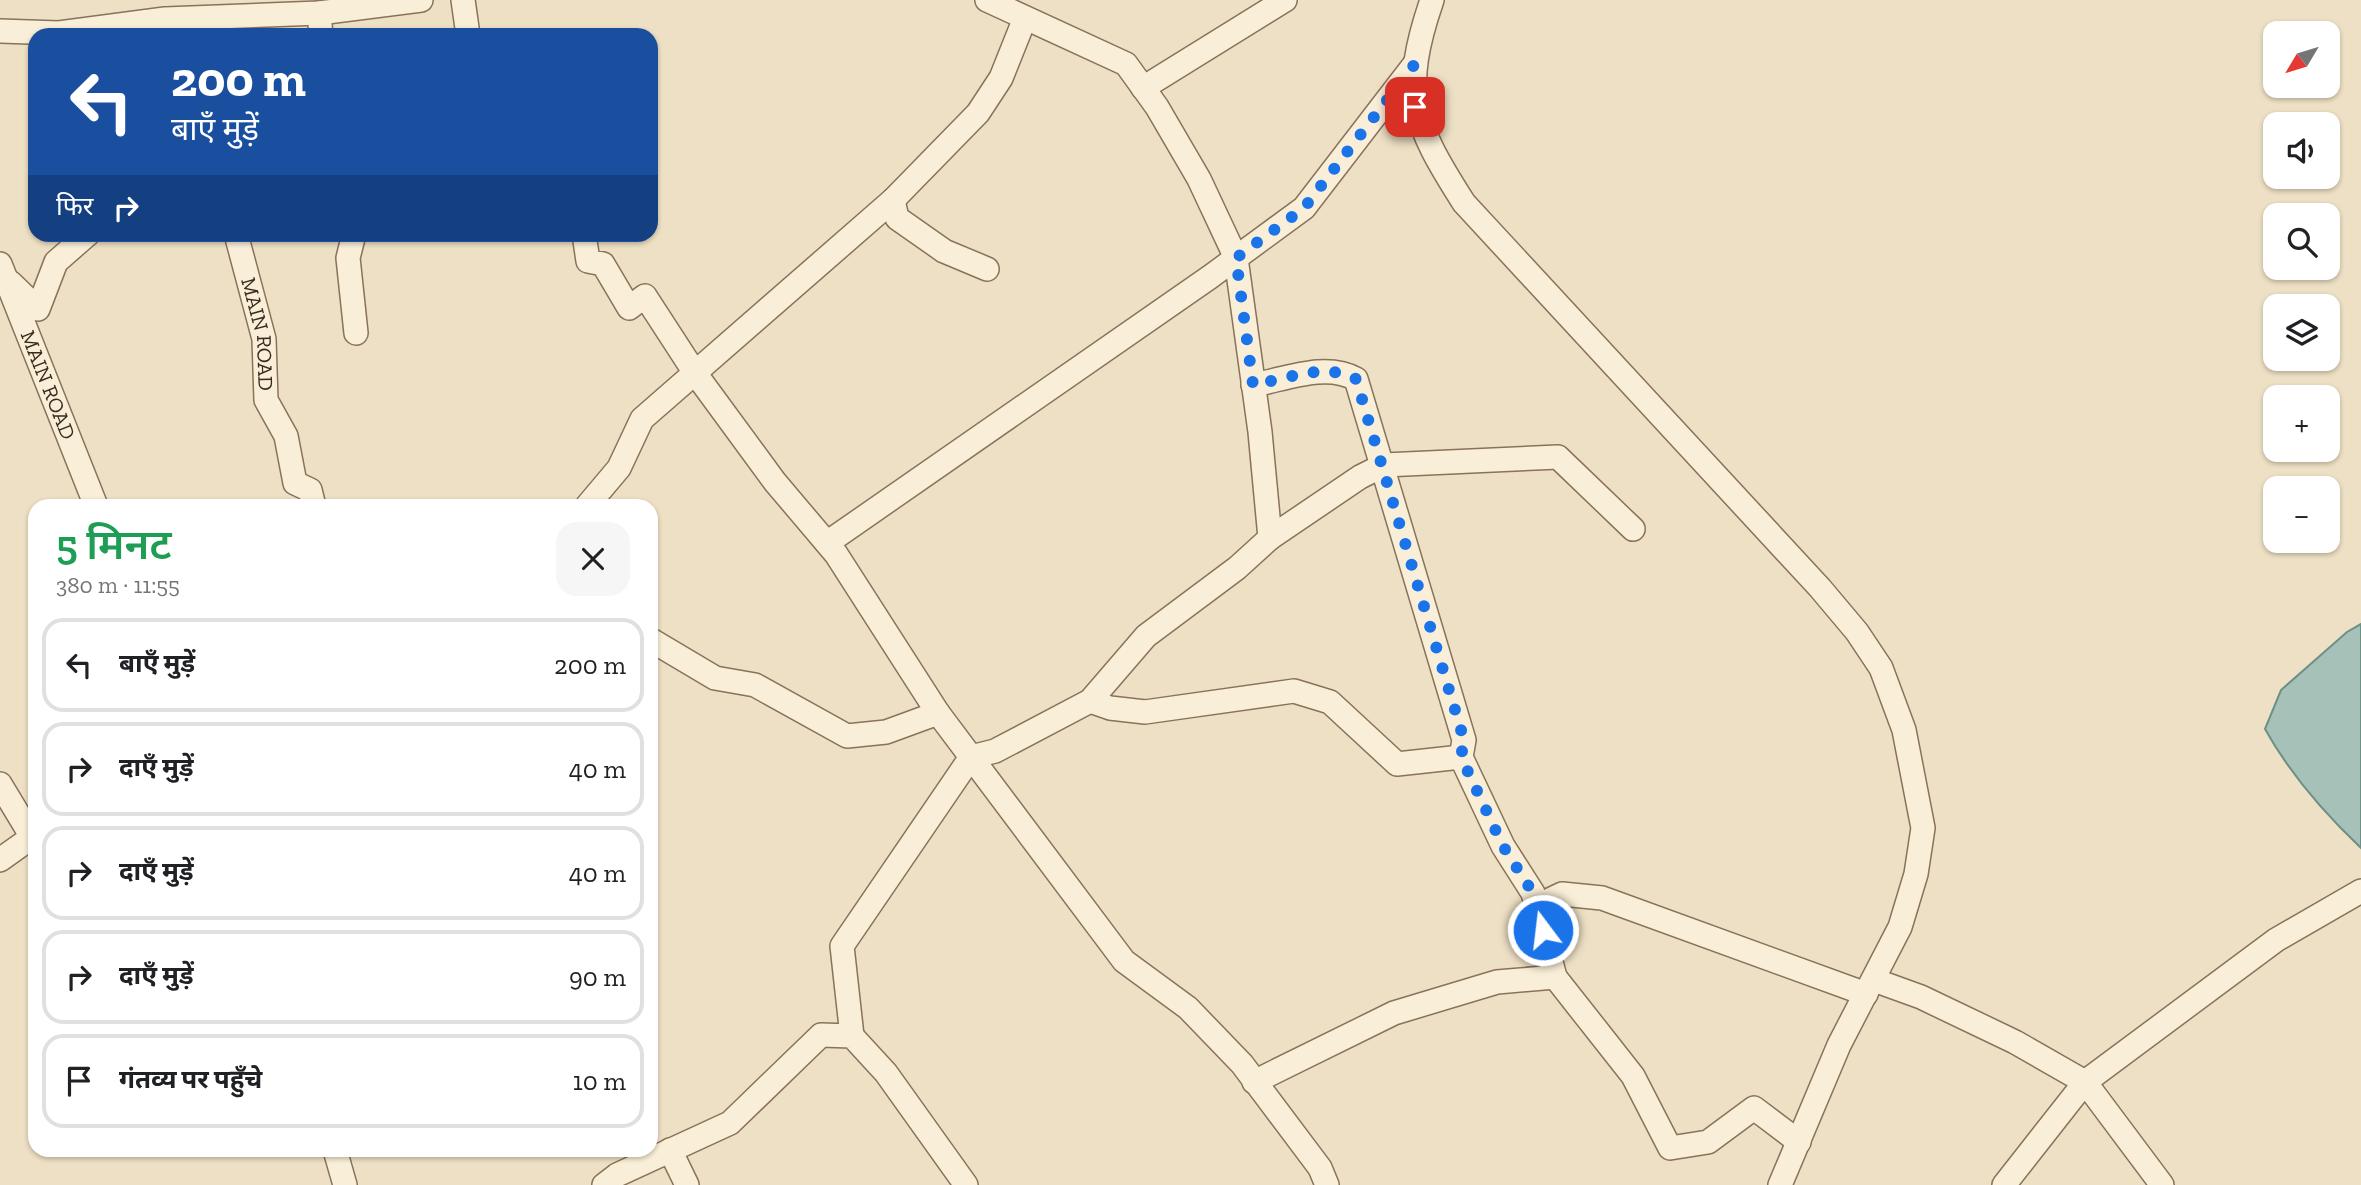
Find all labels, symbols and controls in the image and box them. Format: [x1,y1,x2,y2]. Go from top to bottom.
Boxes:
north arrow [2263,21,2340,98]
map controls [2263,21,2340,553]
text: 200 m [171,50,306,109]
icon: left [56,56,147,147]
pin [1385,77,1445,137]
icon: arrive [1396,88,1434,126]
text: बाएँ मुड़ें [171,110,259,148]
button: sound [2263,112,2340,189]
icon: right [107,189,145,227]
text: फिर [56,190,93,222]
button: search [2263,203,2340,280]
street label: MAIN ROAD [236,275,279,391]
button: layers [2263,294,2340,371]
street label: MAIN ROAD [16,327,81,443]
button: + [2263,385,2340,462]
button: − [2263,476,2340,553]
text: 5 मिनट [56,519,172,570]
button: close [556,522,630,596]
text: 380 m · 11:55 [56,571,180,599]
icon: left [60,646,98,684]
text: बाएँ मुड़ें [119,647,195,679]
text: 200 m [554,649,626,681]
icon: right [60,750,98,788]
text: दाएँ मुड़ें [119,751,194,783]
text: 40 m [569,753,626,785]
icon: right [60,854,98,892]
text: दाएँ मुड़ें [119,855,194,887]
text: 40 m [569,857,626,889]
position arrow [1506,893,1580,967]
icon: right [60,958,98,996]
text: दाएँ मुड़ें [119,959,194,991]
text: 90 m [569,961,626,993]
icon: arrive [60,1062,98,1100]
text: गंतव्य पर पहुँचे [119,1063,262,1095]
text: 10 m [573,1065,626,1097]

